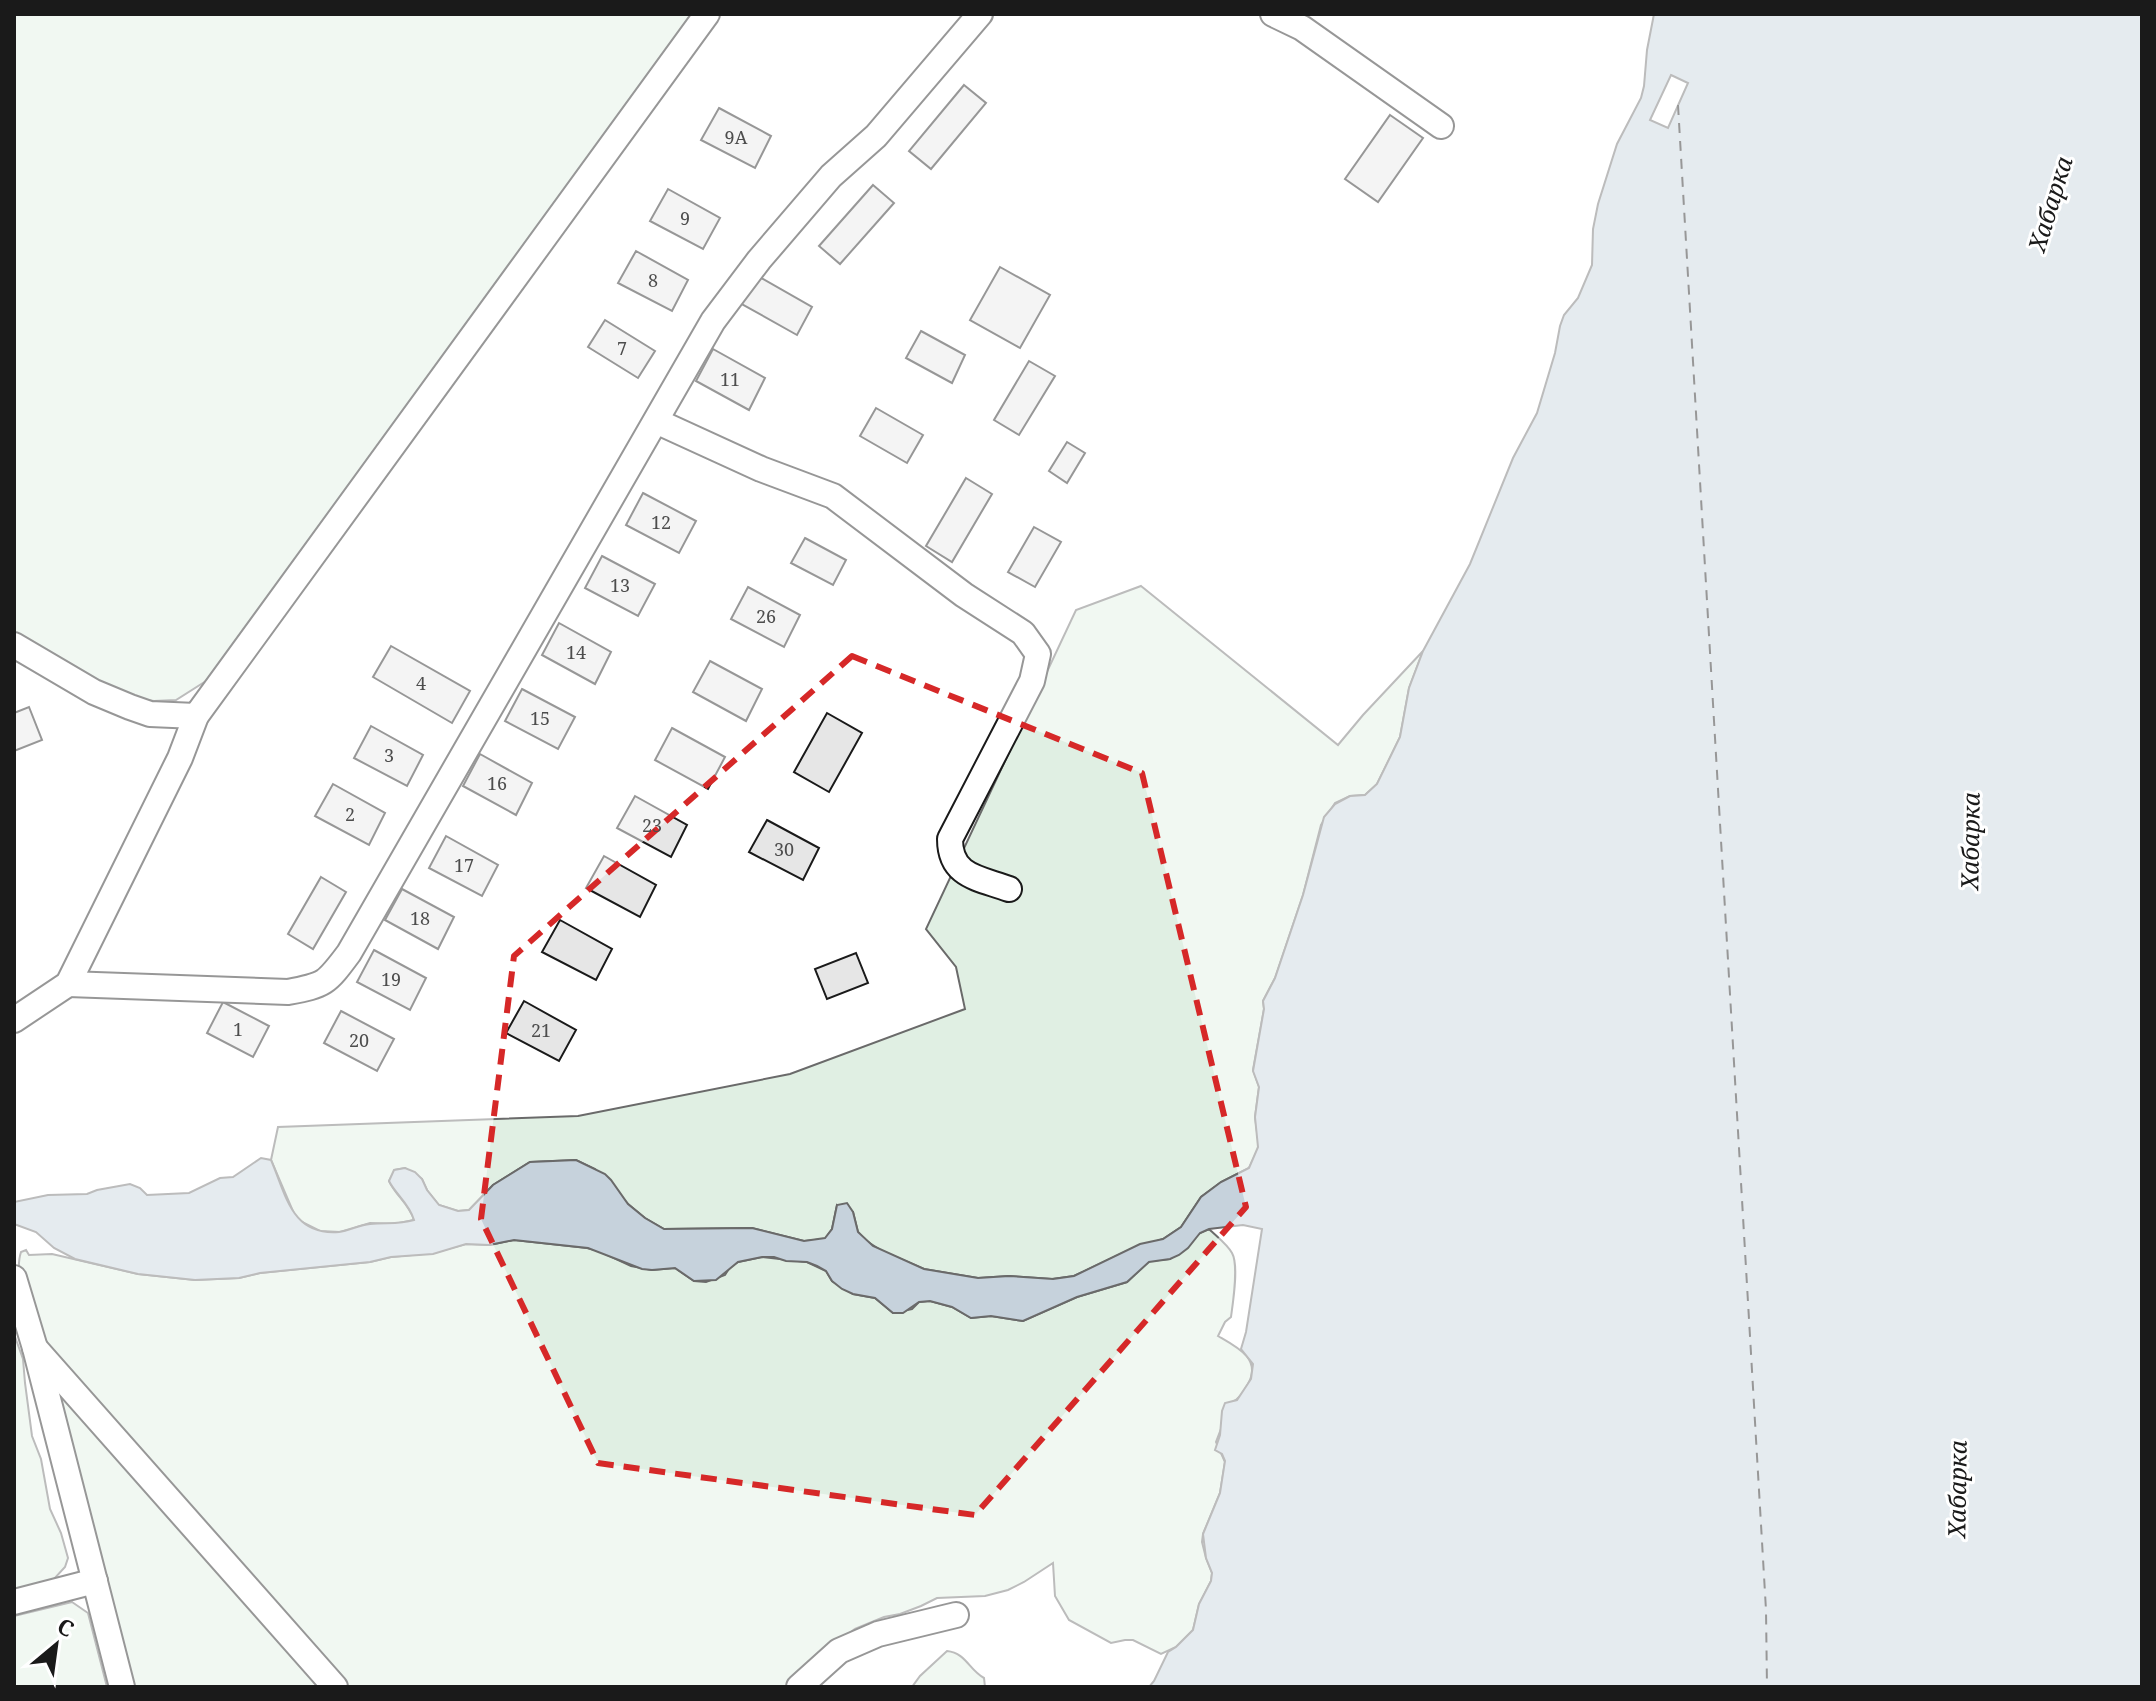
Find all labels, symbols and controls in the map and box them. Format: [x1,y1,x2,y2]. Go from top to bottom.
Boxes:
house number: 9А [725,125,748,149]
water label: Хабарка [2019,152,2080,257]
house number: 9 [680,206,690,230]
house number: 8 [648,268,658,292]
house number: 7 [617,336,627,360]
house number: 11 [720,367,740,391]
house number: 12 [651,510,671,534]
house number: 13 [610,573,630,597]
house number: 26 [756,604,776,628]
house number: 14 [566,640,586,664]
house number: 4 [416,671,426,695]
house number: 15 [530,706,550,730]
house number: 3 [384,743,394,767]
house number: 16 [487,771,507,795]
water label: Хабарка [1952,792,1987,892]
house number: 2 [345,802,355,826]
house number: 23 [642,813,662,837]
house number: 30 [774,837,794,861]
house number: 17 [454,853,474,877]
house number: 18 [410,906,430,930]
house number: 19 [381,967,401,991]
house number: 1 [233,1017,243,1041]
house number: 21 [531,1018,551,1042]
house number: 20 [349,1028,369,1052]
water label: Хабарка [1939,1440,1974,1540]
north arrow [16,1605,96,1685]
text: С [53,1610,80,1643]

